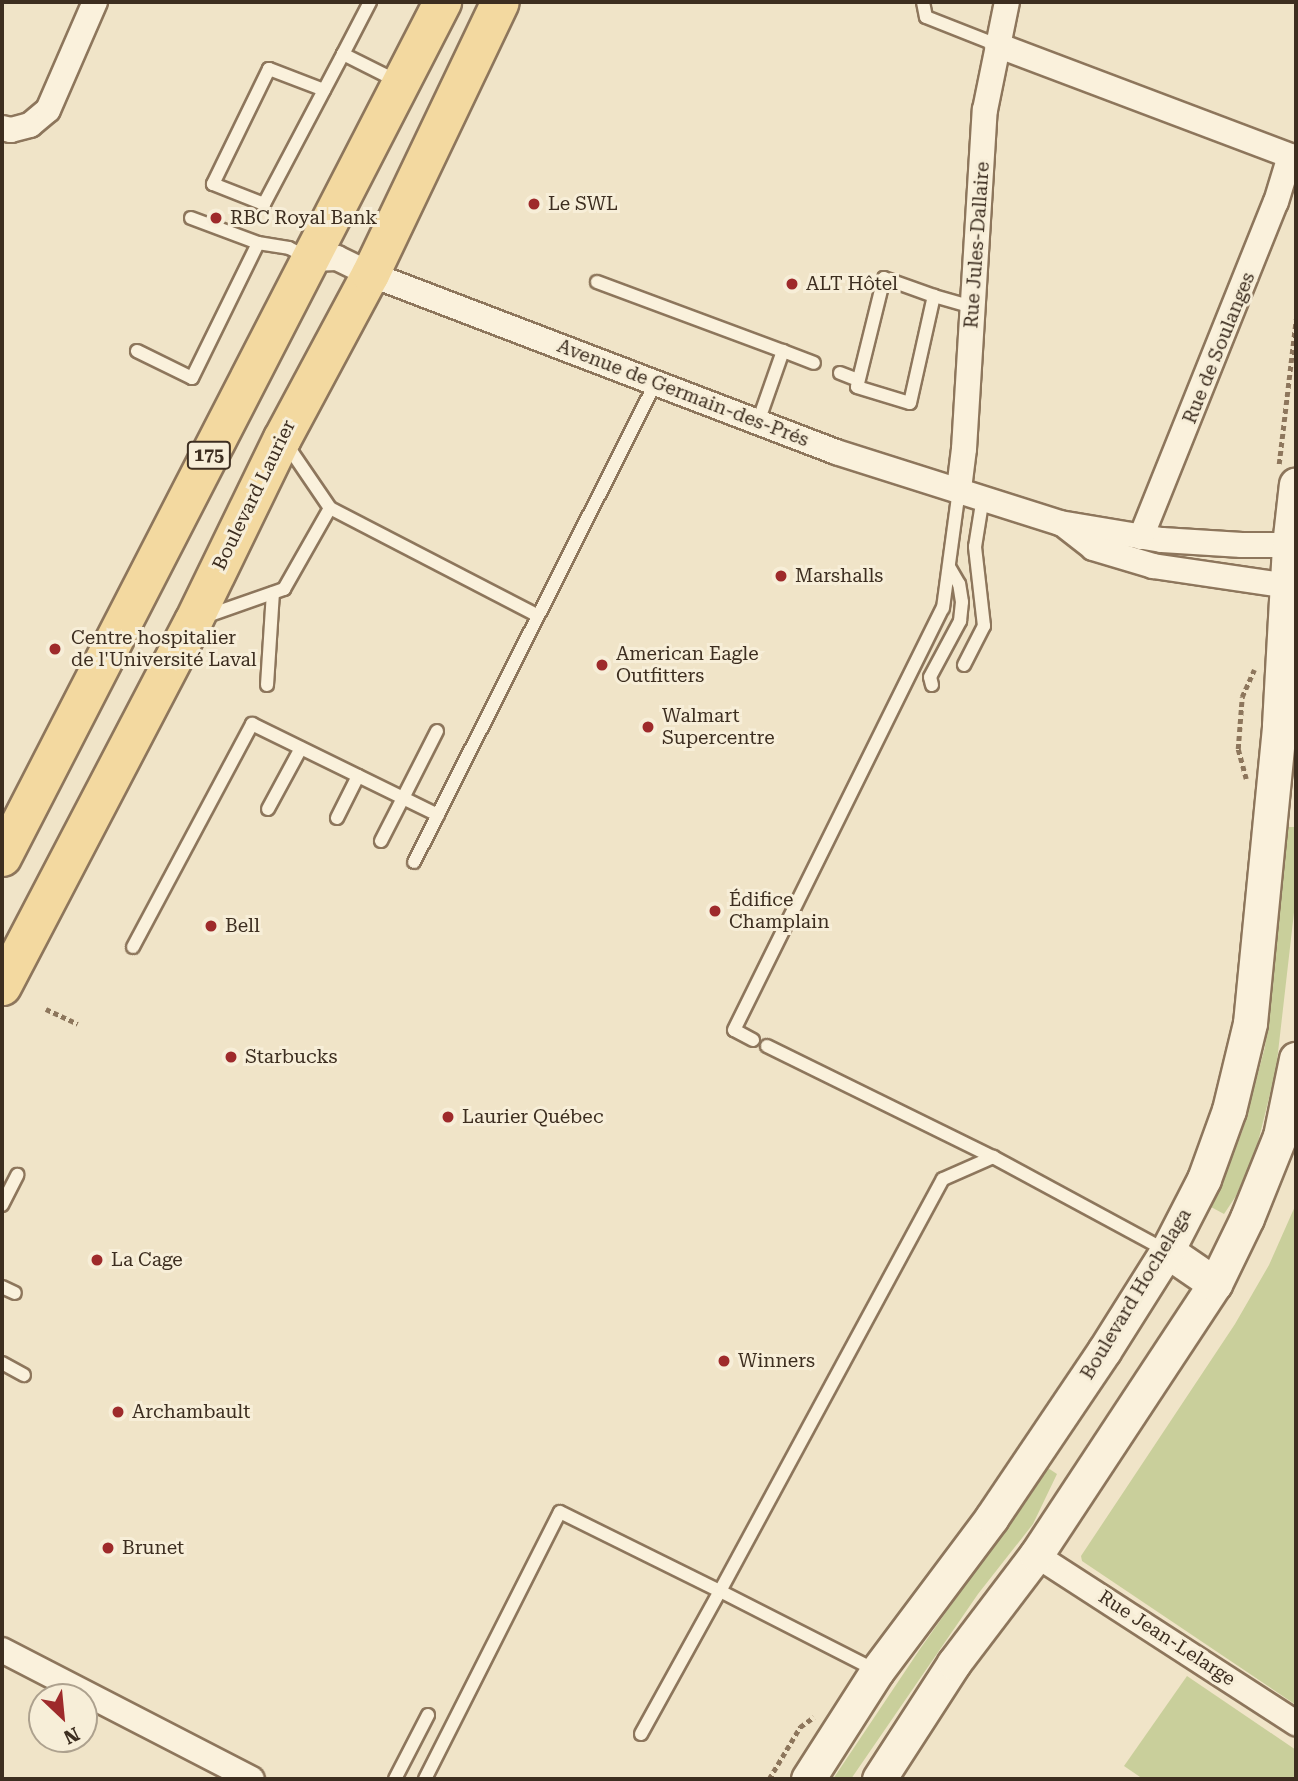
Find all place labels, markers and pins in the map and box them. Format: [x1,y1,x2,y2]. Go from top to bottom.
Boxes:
place label: Le SWL [548,193,618,215]
marker: Le SWL [526,196,542,212]
place label: RBC Royal Bank [230,207,377,229]
marker: RBC Royal Bank [208,210,224,226]
place label: ALT Hôtel [806,273,898,295]
marker: ALT Hôtel [784,276,800,292]
place label: Marshalls [795,565,883,587]
marker: Marshalls [773,568,789,584]
place label: Centre hospitalier de l'Université Laval [71,627,257,671]
marker: Centre hospitalier de l'Université Laval [45,639,65,659]
place label: American Eagle Outfitters [616,643,759,687]
marker: American Eagle Outfitters [594,657,610,673]
place label: Walmart Supercentre [662,705,775,749]
marker: Walmart Supercentre [640,719,656,735]
place label: Édifice Champlain [729,889,829,933]
marker: Édifice Champlain [707,903,723,919]
place label: Bell [225,915,260,937]
marker: Bell [203,918,219,934]
place label: Starbucks [245,1046,337,1068]
marker: Starbucks [223,1049,239,1065]
place label: Laurier Québec [462,1106,604,1128]
marker: Laurier Québec [440,1109,456,1125]
place label: La Cage [111,1249,183,1271]
marker: La Cage [89,1252,105,1268]
place label: Winners [738,1350,815,1372]
marker: Winners [716,1353,732,1369]
place label: Archambault [132,1401,250,1423]
marker: Archambault [110,1404,126,1420]
place label: Brunet [122,1537,184,1559]
marker: Brunet [100,1540,116,1556]

